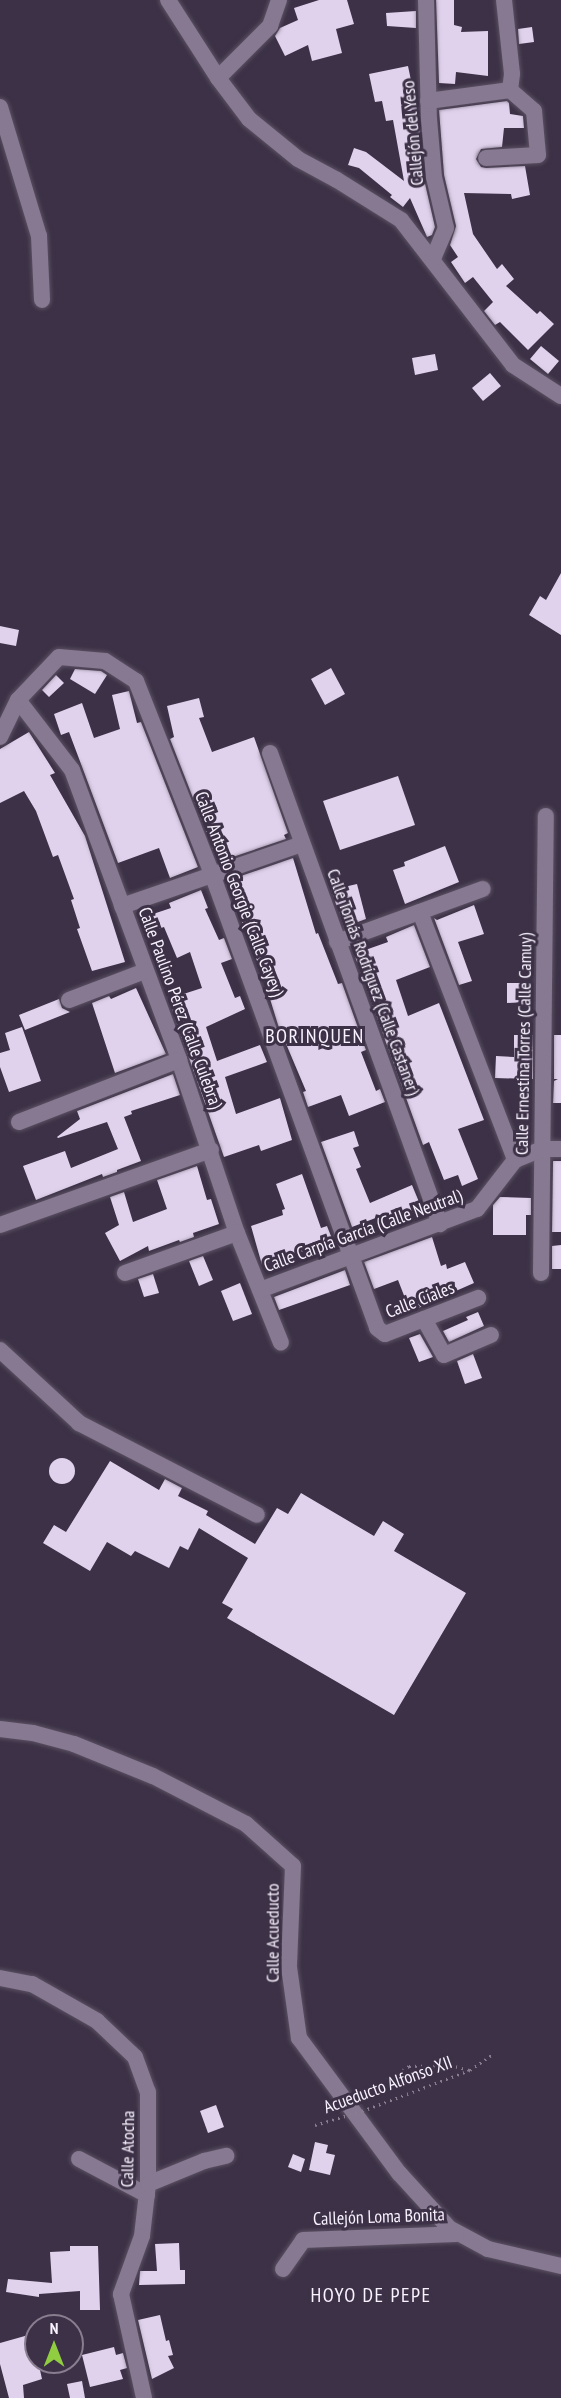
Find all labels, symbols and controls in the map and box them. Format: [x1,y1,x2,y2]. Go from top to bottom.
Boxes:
street label: Callejón del Yeso [398,79,428,187]
street label: Calle Antonio Georgie (Calle Cayey) [190,788,288,1000]
street label: Calle Tomás Rodríguez (Calle Castaner) [322,865,424,1099]
street label: Calle Paulino Pérez (Calle Culebra) [133,904,227,1112]
street label: Calle Ernestina Torres (Calle Camuy) [511,933,537,1155]
district label: BORINQUEN [265,1024,365,1048]
street label: Calle Carpía García (Calle Neutral) [261,1185,465,1277]
street label: Calle Ciales [383,1277,457,1323]
street label: Calle Acueducto [262,1883,284,1983]
street label: Acueducto Alfonso XII [320,2052,456,2118]
street label: Calle Atocha [117,2110,139,2188]
street label: Callejón Loma Bonita [313,2204,445,2230]
district label: HOYO DE PEPE [310,2283,432,2307]
north arrow [24,2314,84,2374]
text: N [50,2318,58,2338]

